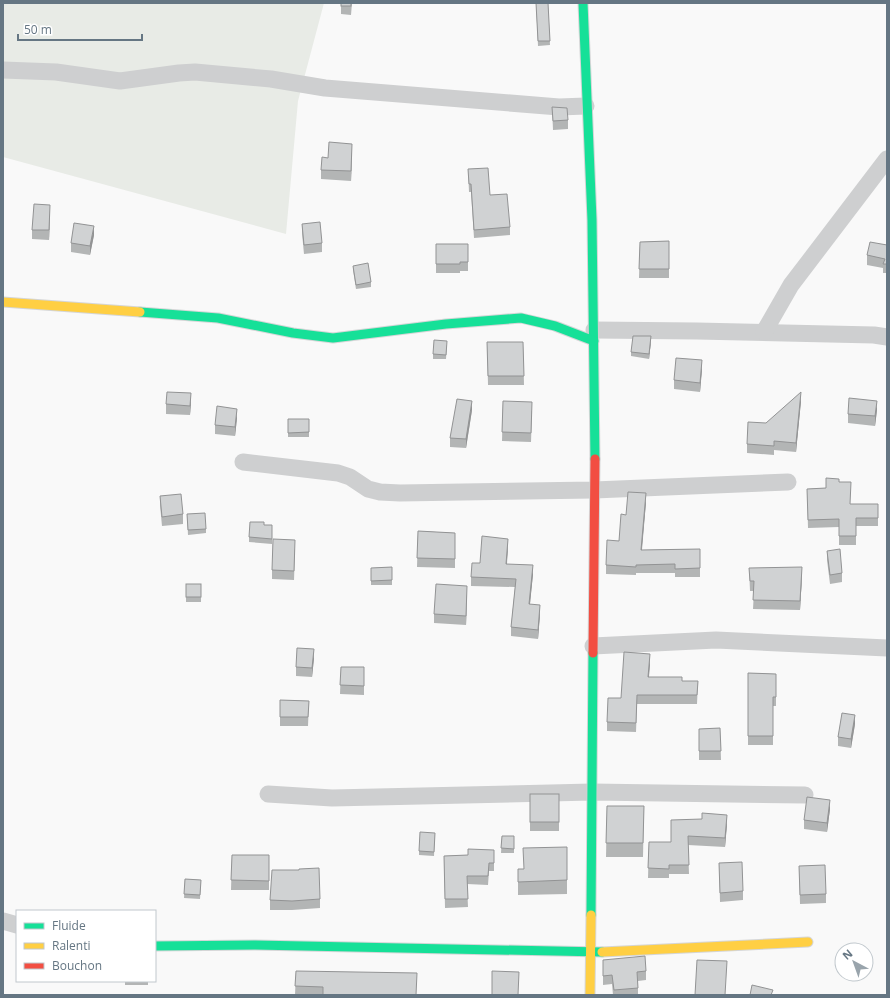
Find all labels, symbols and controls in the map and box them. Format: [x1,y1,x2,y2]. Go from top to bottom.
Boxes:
scale bar [18,16,142,42]
text: 50 m [24,21,52,38]
legend [16,910,156,982]
text: Fluide [52,917,86,934]
text: Ralenti [52,937,91,954]
north arrow [834,942,874,982]
text: N [839,945,855,963]
text: Bouchon [52,957,102,974]

